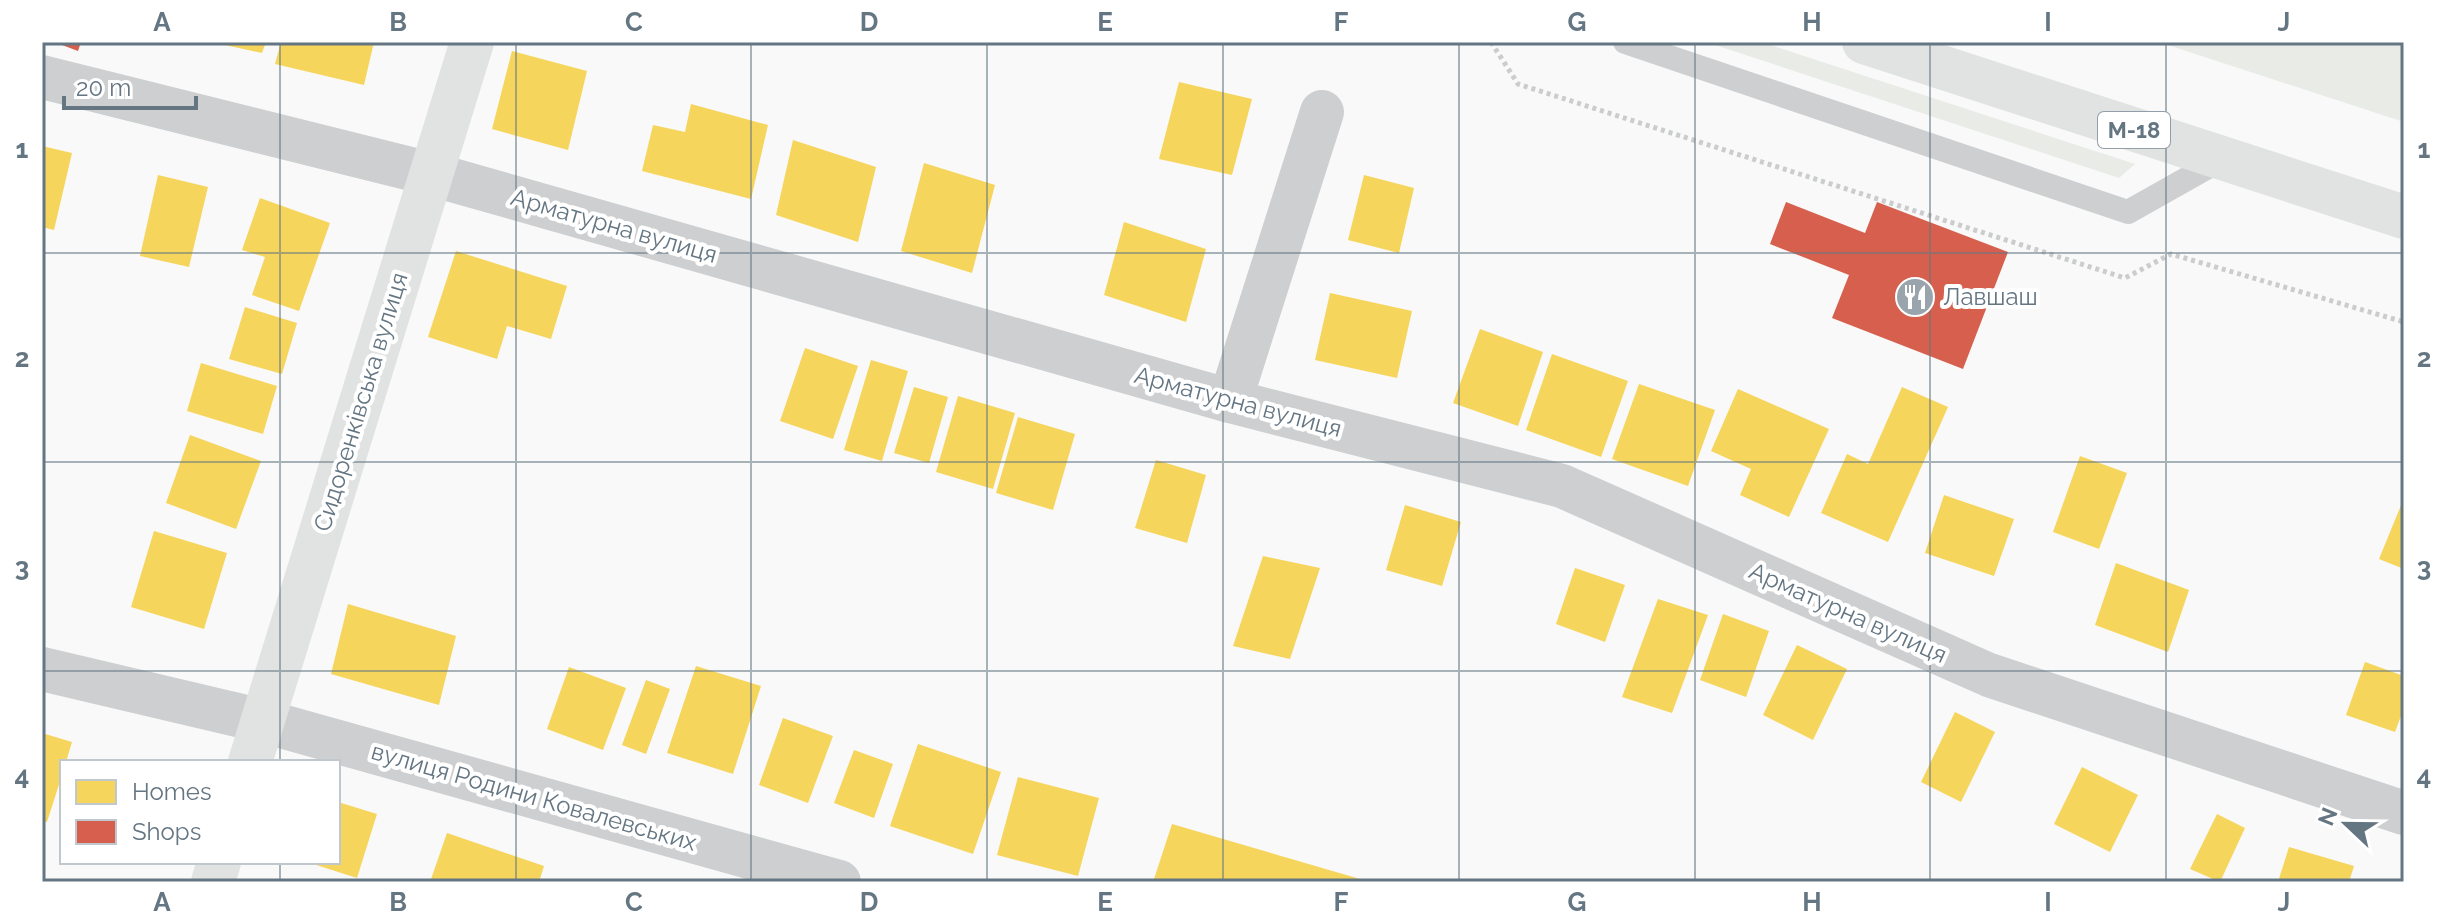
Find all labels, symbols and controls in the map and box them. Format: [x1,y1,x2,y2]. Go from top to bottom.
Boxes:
text: A [153,7,171,37]
text: B [389,7,407,37]
text: C [625,7,643,37]
text: D [860,7,878,37]
text: E [1097,7,1113,37]
text: F [1334,7,1349,37]
text: G [1568,7,1586,37]
text: H [1802,7,1822,37]
text: I [2044,7,2052,37]
text: J [2278,7,2290,37]
scale bar [64,60,196,110]
text: 20 m [76,73,131,102]
road number: М-18 [2098,112,2170,148]
text: 1 [16,134,29,164]
text: 1 [2418,134,2431,164]
street label: Арматурна вулиця [508,182,721,269]
street label: Сидоренківська вулиця [307,269,414,535]
restaurant icon: Лавшаш [1894,276,1936,318]
place label: Лавшаш [1943,282,2038,311]
text: 2 [15,343,29,373]
text: 2 [2417,343,2431,373]
street label: Арматурна вулиця [1131,360,1345,443]
text: 3 [15,552,29,582]
text: 3 [2417,552,2431,582]
street label: Арматурна вулиця [1745,556,1952,669]
street label: вулиця Родини Ковалевських [368,736,700,857]
legend [60,760,340,864]
text: 4 [15,761,29,791]
text: 4 [2417,761,2431,791]
text: Homes [132,777,212,806]
north arrow [2306,784,2386,864]
text: N [2312,804,2343,829]
text: Shops [132,817,201,846]
text: A [153,887,171,917]
text: B [389,887,407,917]
text: C [625,887,643,917]
text: D [860,887,878,917]
text: E [1097,887,1113,917]
text: F [1334,887,1349,917]
text: G [1568,887,1586,917]
text: H [1802,887,1822,917]
text: I [2044,887,2052,917]
text: J [2278,887,2290,917]

